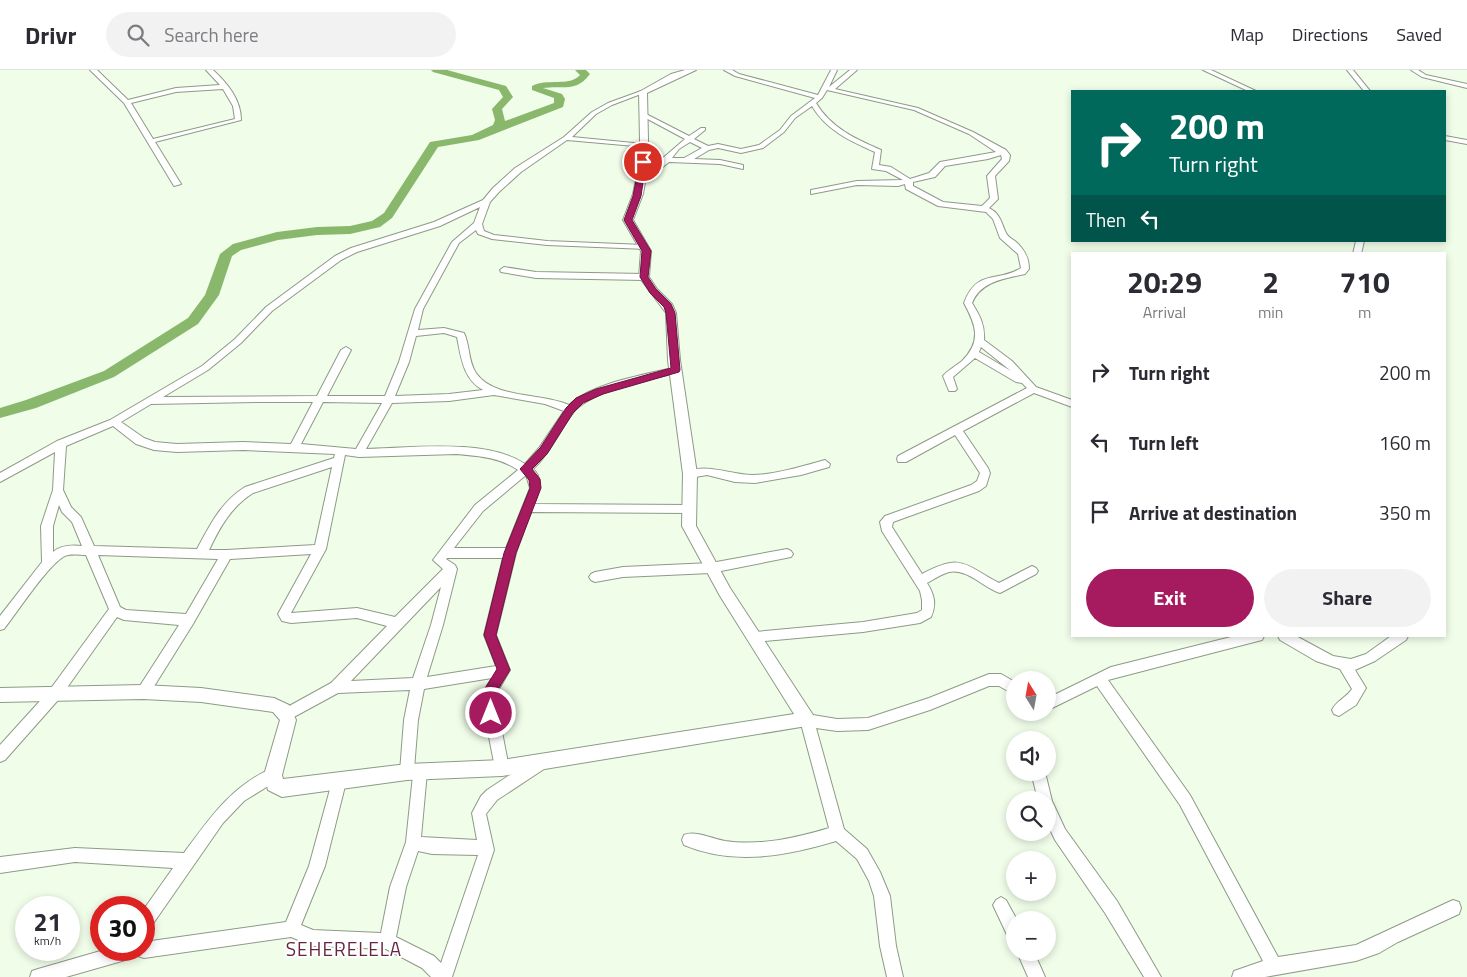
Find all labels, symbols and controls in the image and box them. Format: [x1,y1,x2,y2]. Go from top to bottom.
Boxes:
search box [106,12,456,57]
text: Drivr [25,17,76,53]
text: Search here [164,20,259,49]
icon: search [124,21,152,49]
text: Map [1230,21,1264,48]
text: Directions [1292,21,1368,48]
text: Saved [1396,21,1442,48]
text: 200 m [1169,99,1265,153]
icon: right [1086,110,1151,175]
pin [622,141,664,183]
text: Turn right [1169,147,1258,181]
icon: arrive [629,148,657,176]
text: Then [1086,205,1126,234]
icon: left [1136,205,1164,233]
text: 20:29 [1127,259,1202,305]
text: 2 [1262,259,1279,305]
text: 710 [1340,259,1390,305]
text: Arrival [1143,300,1186,324]
text: min [1258,300,1283,324]
text: m [1358,300,1371,324]
icon: right [1086,358,1114,386]
text: Turn right [1129,358,1210,387]
text: 200 m [1379,358,1431,387]
icon: left [1086,428,1114,456]
text: Turn left [1129,428,1199,457]
text: 160 m [1379,428,1431,457]
icon: arrive [1086,498,1114,526]
text: Arrive at destination [1129,498,1297,527]
text: 350 m [1379,498,1431,527]
button: Exit [1086,569,1254,627]
button: Share [1264,569,1431,627]
north arrow [1006,671,1056,721]
map controls [1006,671,1056,961]
position arrow [464,686,516,738]
button: sound [1006,731,1056,781]
button: search [1006,791,1056,841]
button: + [1006,851,1056,901]
speed limit sign: 30 [90,896,155,961]
text: 21 [33,903,62,941]
button: − [1006,911,1056,961]
text: km/h [34,931,61,950]
district label: SEHERELELA [286,934,402,963]

